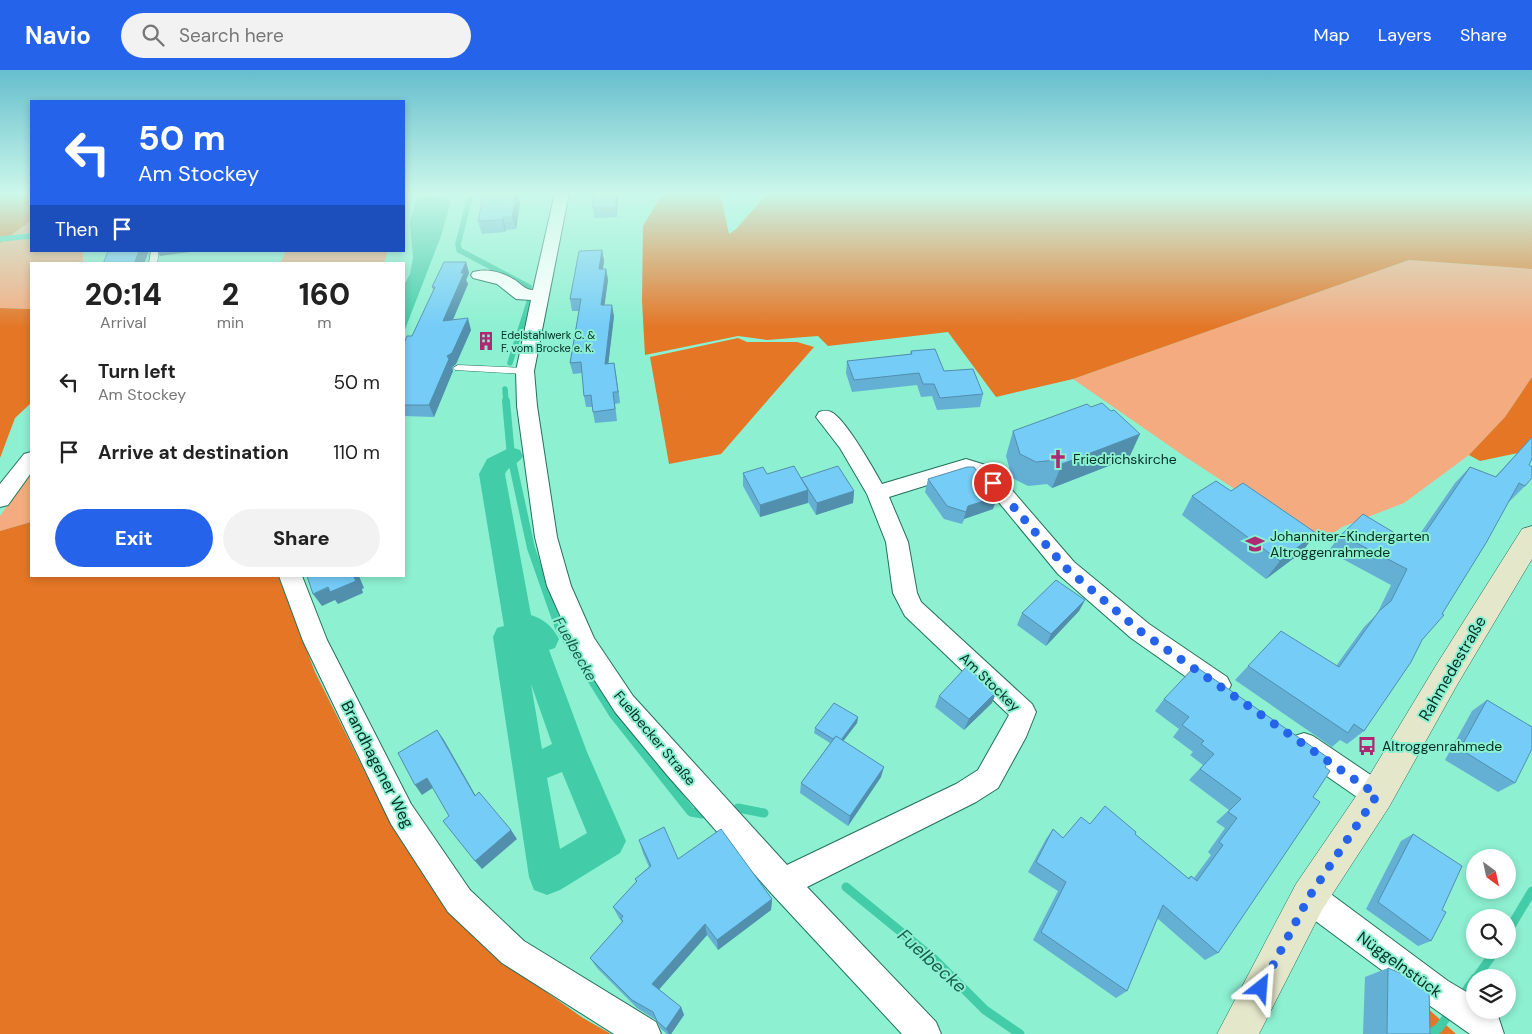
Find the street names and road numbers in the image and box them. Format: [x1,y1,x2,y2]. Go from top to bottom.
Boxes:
street label: Rahmedestraße [1414,612,1491,724]
street label: Am Stockey [956,649,1024,715]
street label: Fuelbecker Straße [610,687,700,789]
street label: Brandhagener Weg [336,697,419,832]
street label: Nüggelnstück [1353,927,1446,1002]

